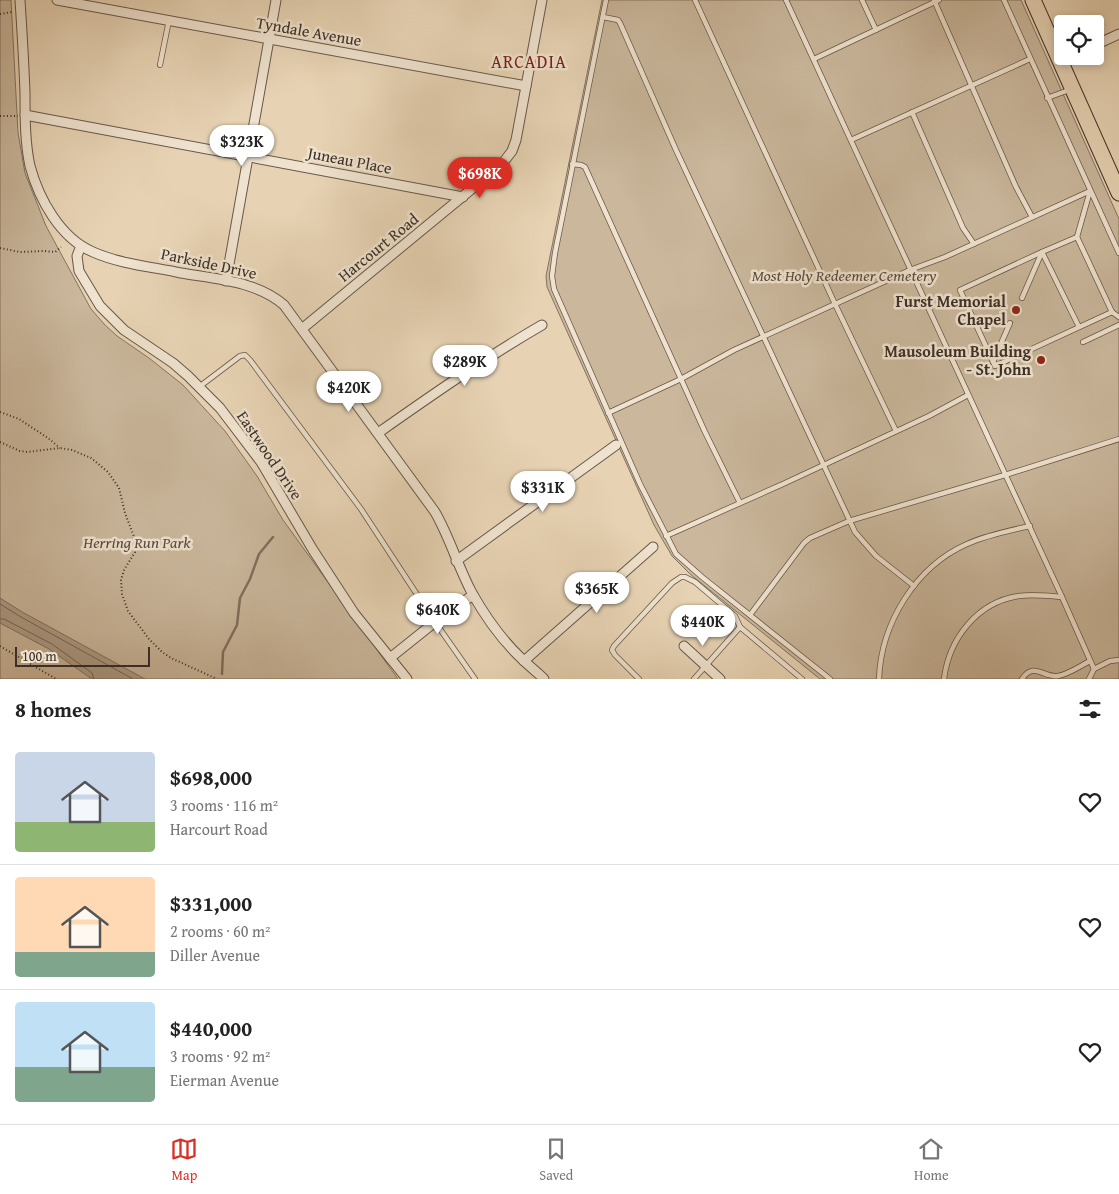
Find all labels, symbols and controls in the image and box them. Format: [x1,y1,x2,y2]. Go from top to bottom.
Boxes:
street label: Tyndale Avenue [254,10,364,52]
map controls [1054,15,1104,65]
button: locate [1054,15,1104,65]
district label: ARCADIA [491,48,567,75]
pin: $323K [207,124,277,167]
text: $323K [220,129,264,153]
street label: Juneau Place [304,140,394,180]
pin: $698K [445,156,515,199]
text: $698K [458,161,502,185]
street label: Harcourt Road [332,207,424,287]
street label: Parkside Drive [159,241,259,285]
park label: Most Holy Redeemer Cemetery [752,263,937,287]
place label: Furst Memorial Chapel [895,289,1006,331]
marker: Furst Memorial Chapel [1010,304,1022,316]
place label: Mausoleum Building - St. John [884,339,1032,381]
pin: $289K [430,344,500,387]
text: $289K [443,349,487,373]
marker: Mausoleum Building - St. John [1035,354,1047,366]
pin: $420K [314,370,384,413]
text: $420K [327,375,371,399]
street label: Eastwood Drive [231,406,309,504]
pin: $331K [508,470,578,513]
text: $331K [521,475,565,499]
park label: Herring Run Park [82,530,191,554]
pin: $365K [562,572,632,614]
text: $365K [575,576,619,600]
pin: $640K [403,592,473,635]
text: $640K [416,597,460,621]
pin: $440K [668,604,738,647]
text: $440K [681,609,725,633]
scale bar [15,644,150,667]
text: 100 m [22,646,57,666]
text: 8 homes [15,694,91,725]
icon: filters [1076,695,1104,723]
text: $698,000 [170,762,252,793]
icon: home [55,772,115,832]
icon: heart [1076,788,1104,816]
text: 3 rooms · 116 m² [170,793,278,817]
text: Harcourt Road [170,817,268,841]
text: $331,000 [170,888,252,919]
icon: home [55,897,115,957]
icon: heart [1076,913,1104,941]
text: 2 rooms · 60 m² [170,919,270,943]
text: Diller Avenue [170,943,260,967]
text: $440,000 [170,1013,252,1044]
icon: home [55,1022,115,1082]
icon: heart [1076,1038,1104,1066]
text: 3 rooms · 92 m² [170,1044,270,1068]
text: Eierman Avenue [170,1068,279,1092]
tab: Map [170,1135,198,1185]
tab: Saved [539,1135,573,1185]
tab: Home [914,1135,949,1185]

